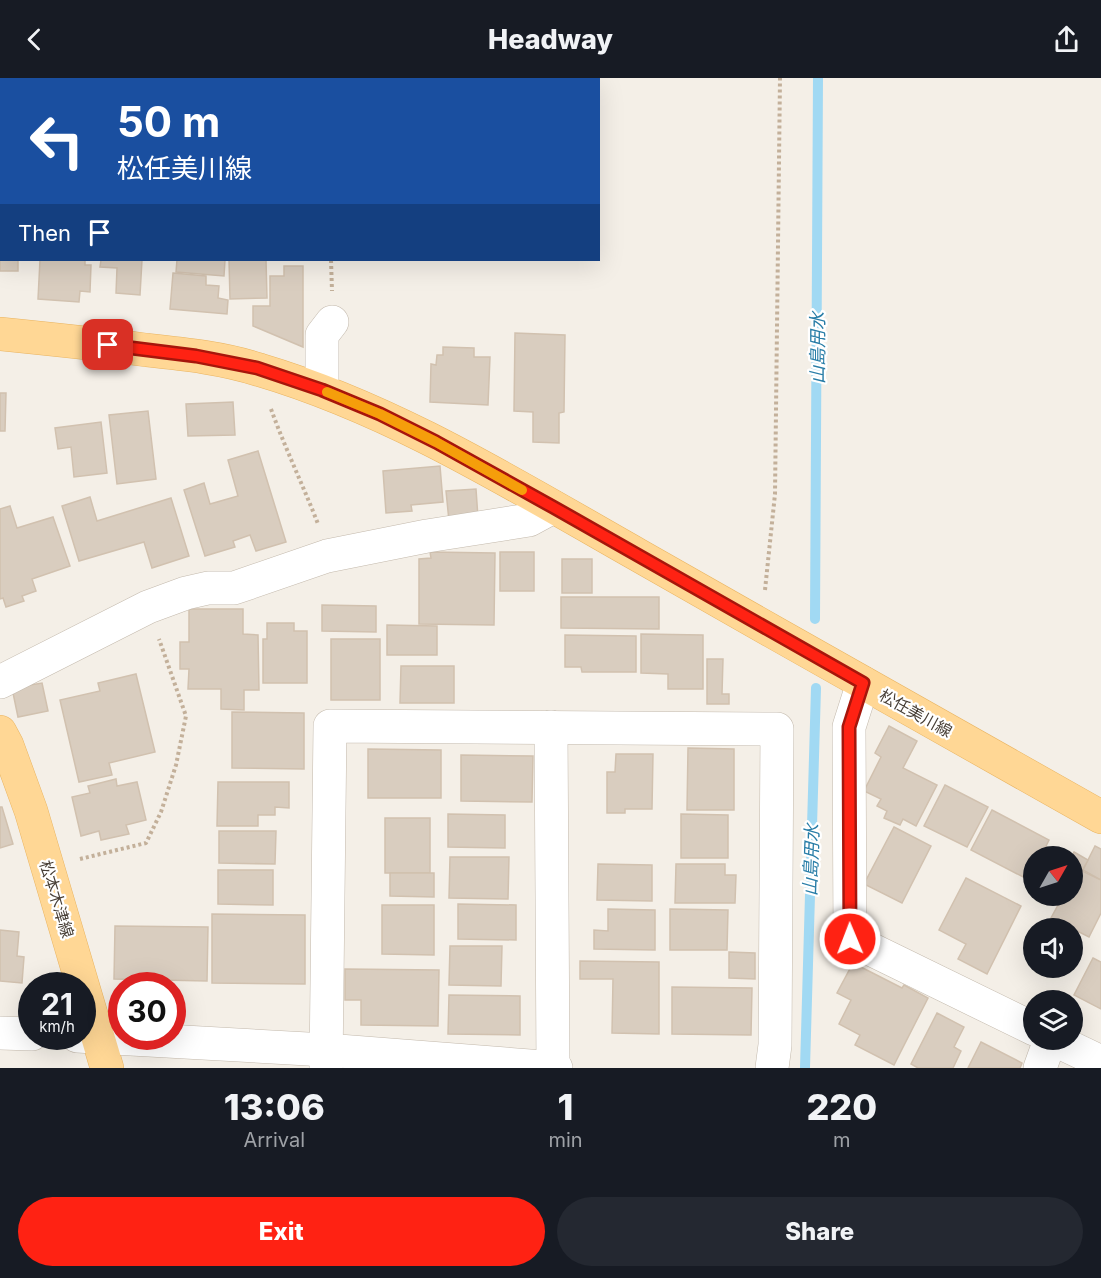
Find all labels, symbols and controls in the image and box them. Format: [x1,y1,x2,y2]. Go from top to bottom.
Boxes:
icon: back [18,23,51,56]
text: Headway [488,23,613,56]
icon: share [1050,23,1083,56]
text: 50 m [117,96,220,147]
icon: left [18,102,96,180]
text: 松任美川線 [117,152,252,185]
icon: arrive [83,216,116,249]
text: Then [18,220,71,246]
water label: 山島用水 [807,310,828,384]
pin [82,319,133,370]
icon: arrive [91,328,124,361]
street label: 松任美川線 [876,685,956,741]
water label: 山島用水 [799,822,823,896]
north arrow [1023,846,1083,906]
map controls [1023,846,1083,1050]
street label: 松本木津線 [36,858,78,940]
position arrow [818,907,882,971]
button: sound [1023,918,1083,978]
speed limit sign: 30 [108,972,186,1050]
text: 21 [41,986,73,1022]
button: layers [1023,990,1083,1050]
text: km/h [39,1017,75,1036]
text: 13:06 [224,1085,325,1129]
text: 1 [558,1085,573,1129]
text: 220 [806,1085,877,1129]
text: Arrival [243,1128,305,1152]
text: min [548,1128,583,1152]
text: m [833,1128,851,1152]
button: Exit [18,1197,545,1266]
button: Share [557,1197,1083,1266]

